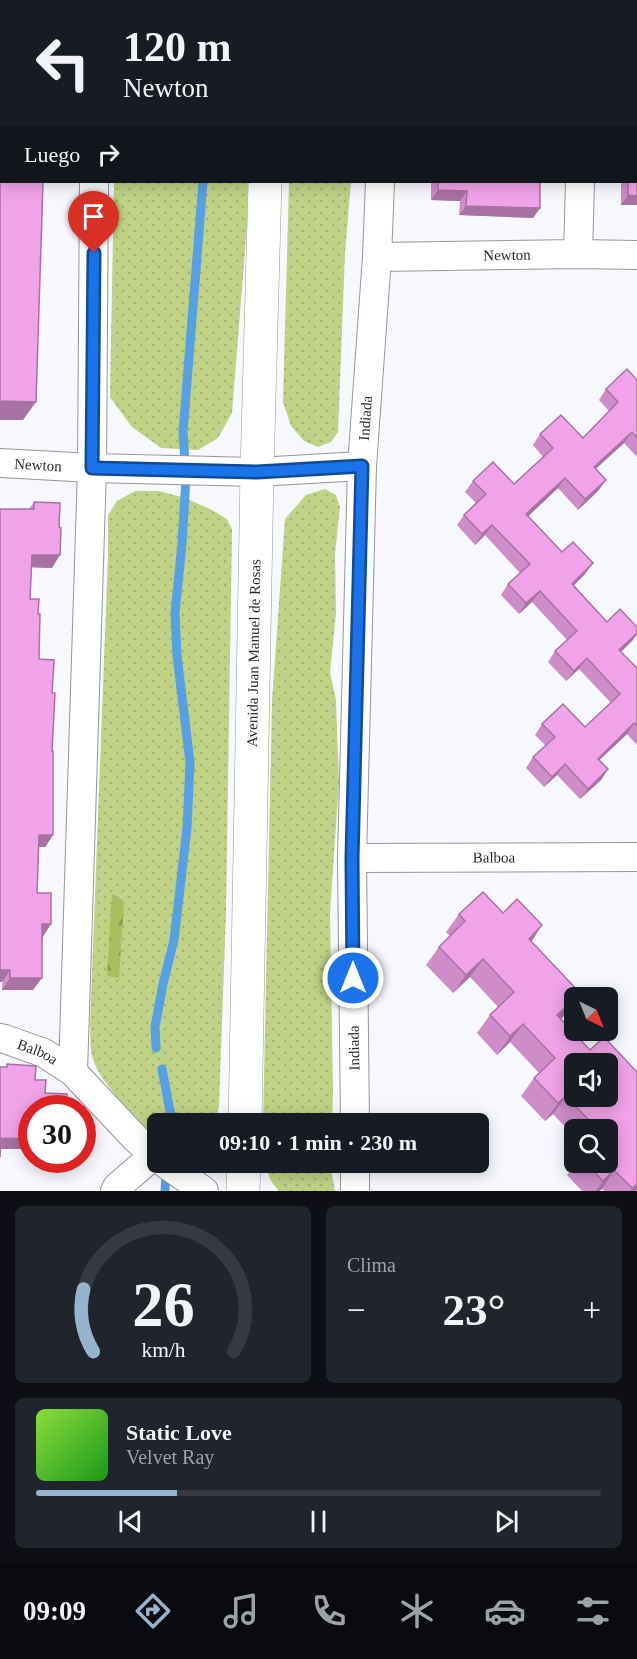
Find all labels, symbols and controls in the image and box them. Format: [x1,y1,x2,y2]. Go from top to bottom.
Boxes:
icon: left [24,24,102,102]
text: 120 m [123,24,232,70]
text: Newton [123,73,208,103]
icon: right [92,138,125,171]
text: Luego [24,142,80,167]
pin [68,191,119,253]
icon: arrive [77,200,110,233]
street label: Newton [483,247,531,263]
street label: Indiada [356,395,375,441]
street label: Newton [14,456,63,474]
street label: Avenida Juan Manuel de Rosas [244,559,263,747]
street label: Balboa [473,849,516,866]
position arrow [321,946,385,1010]
north arrow [564,987,618,1041]
map controls [564,987,618,1173]
street label: Indiada [346,1025,362,1071]
street label: Balboa [15,1036,61,1068]
button: sound [564,1053,618,1107]
speed limit sign: 30 [18,1095,96,1173]
button: search [564,1119,618,1173]
text: 09:10 · 1 min · 230 m [219,1130,417,1155]
text: Clima [347,1254,396,1276]
text: 26 [132,1270,194,1339]
text: 23° [443,1285,506,1335]
text: − [347,1292,366,1328]
text: + [582,1292,601,1328]
text: km/h [141,1338,185,1362]
text: Static Love [126,1420,232,1445]
text: Velvet Ray [126,1446,214,1468]
icon: previous [114,1505,147,1538]
icon: pause [302,1505,335,1538]
icon: next [490,1505,523,1538]
icon: directions [132,1590,174,1632]
icon: music [220,1590,262,1632]
icon: phone [308,1590,350,1632]
icon: climate [396,1590,438,1632]
icon: car [484,1590,526,1632]
icon: filters [572,1590,614,1632]
text: 09:09 [23,1596,86,1626]

